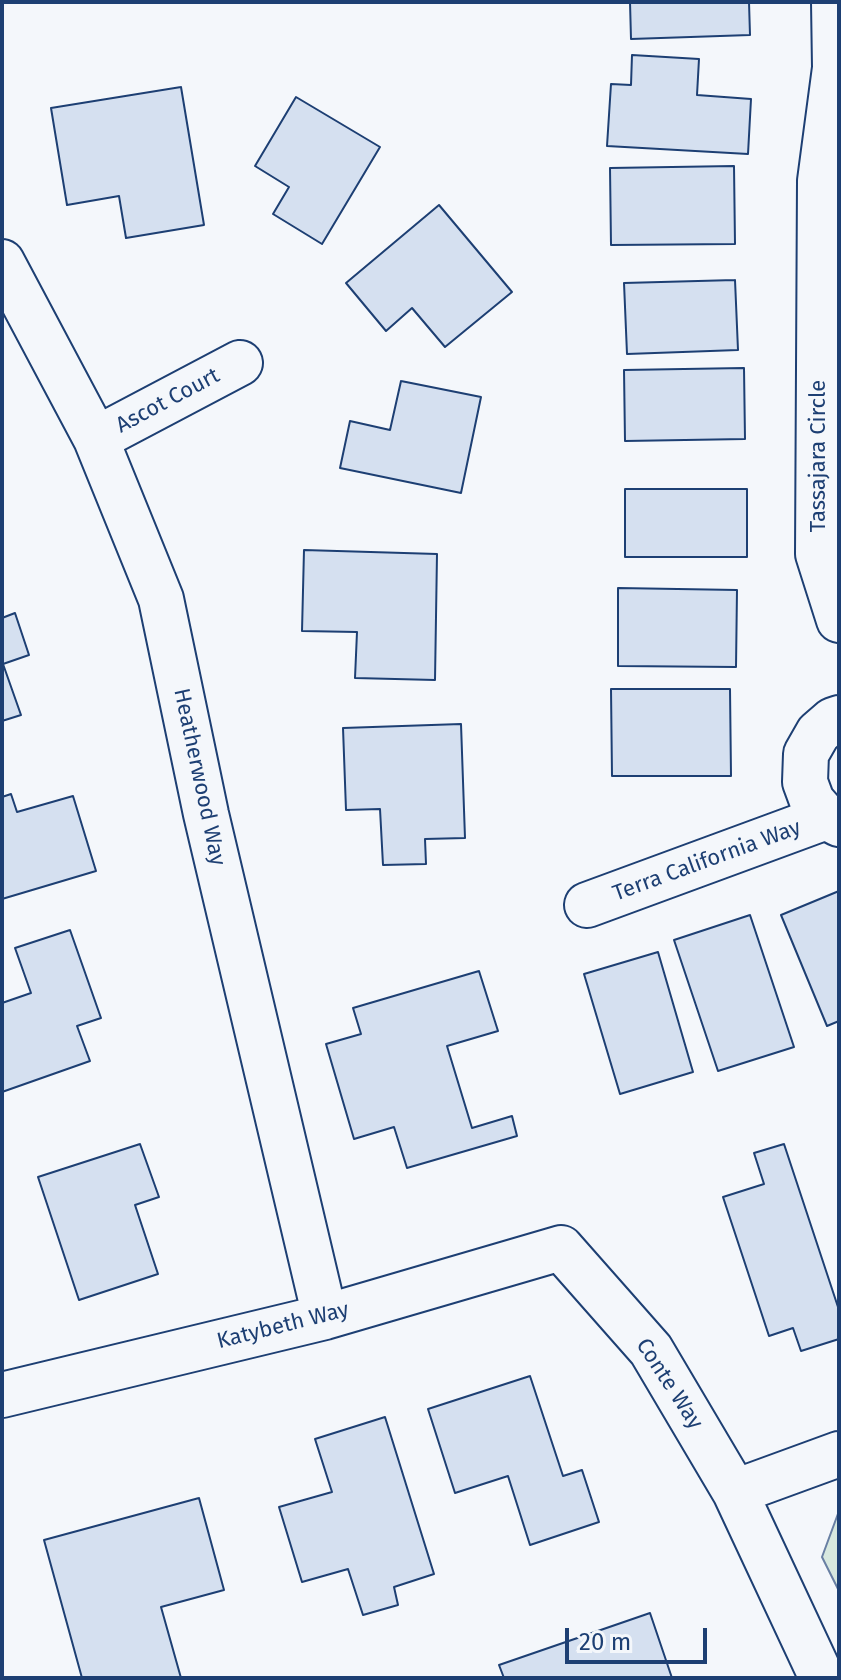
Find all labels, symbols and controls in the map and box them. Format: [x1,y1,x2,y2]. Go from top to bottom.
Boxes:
street label: Ascot Court [112,363,224,439]
street label: Tassajara Circle [806,380,832,532]
street label: Heatherwood Way [167,686,231,868]
street label: Terra California Way [609,815,805,907]
street label: Katybeth Way [214,1297,352,1355]
street label: Conte Way [630,1334,708,1434]
scale bar [569,1612,711,1662]
text: 20 m [579,1628,631,1656]

